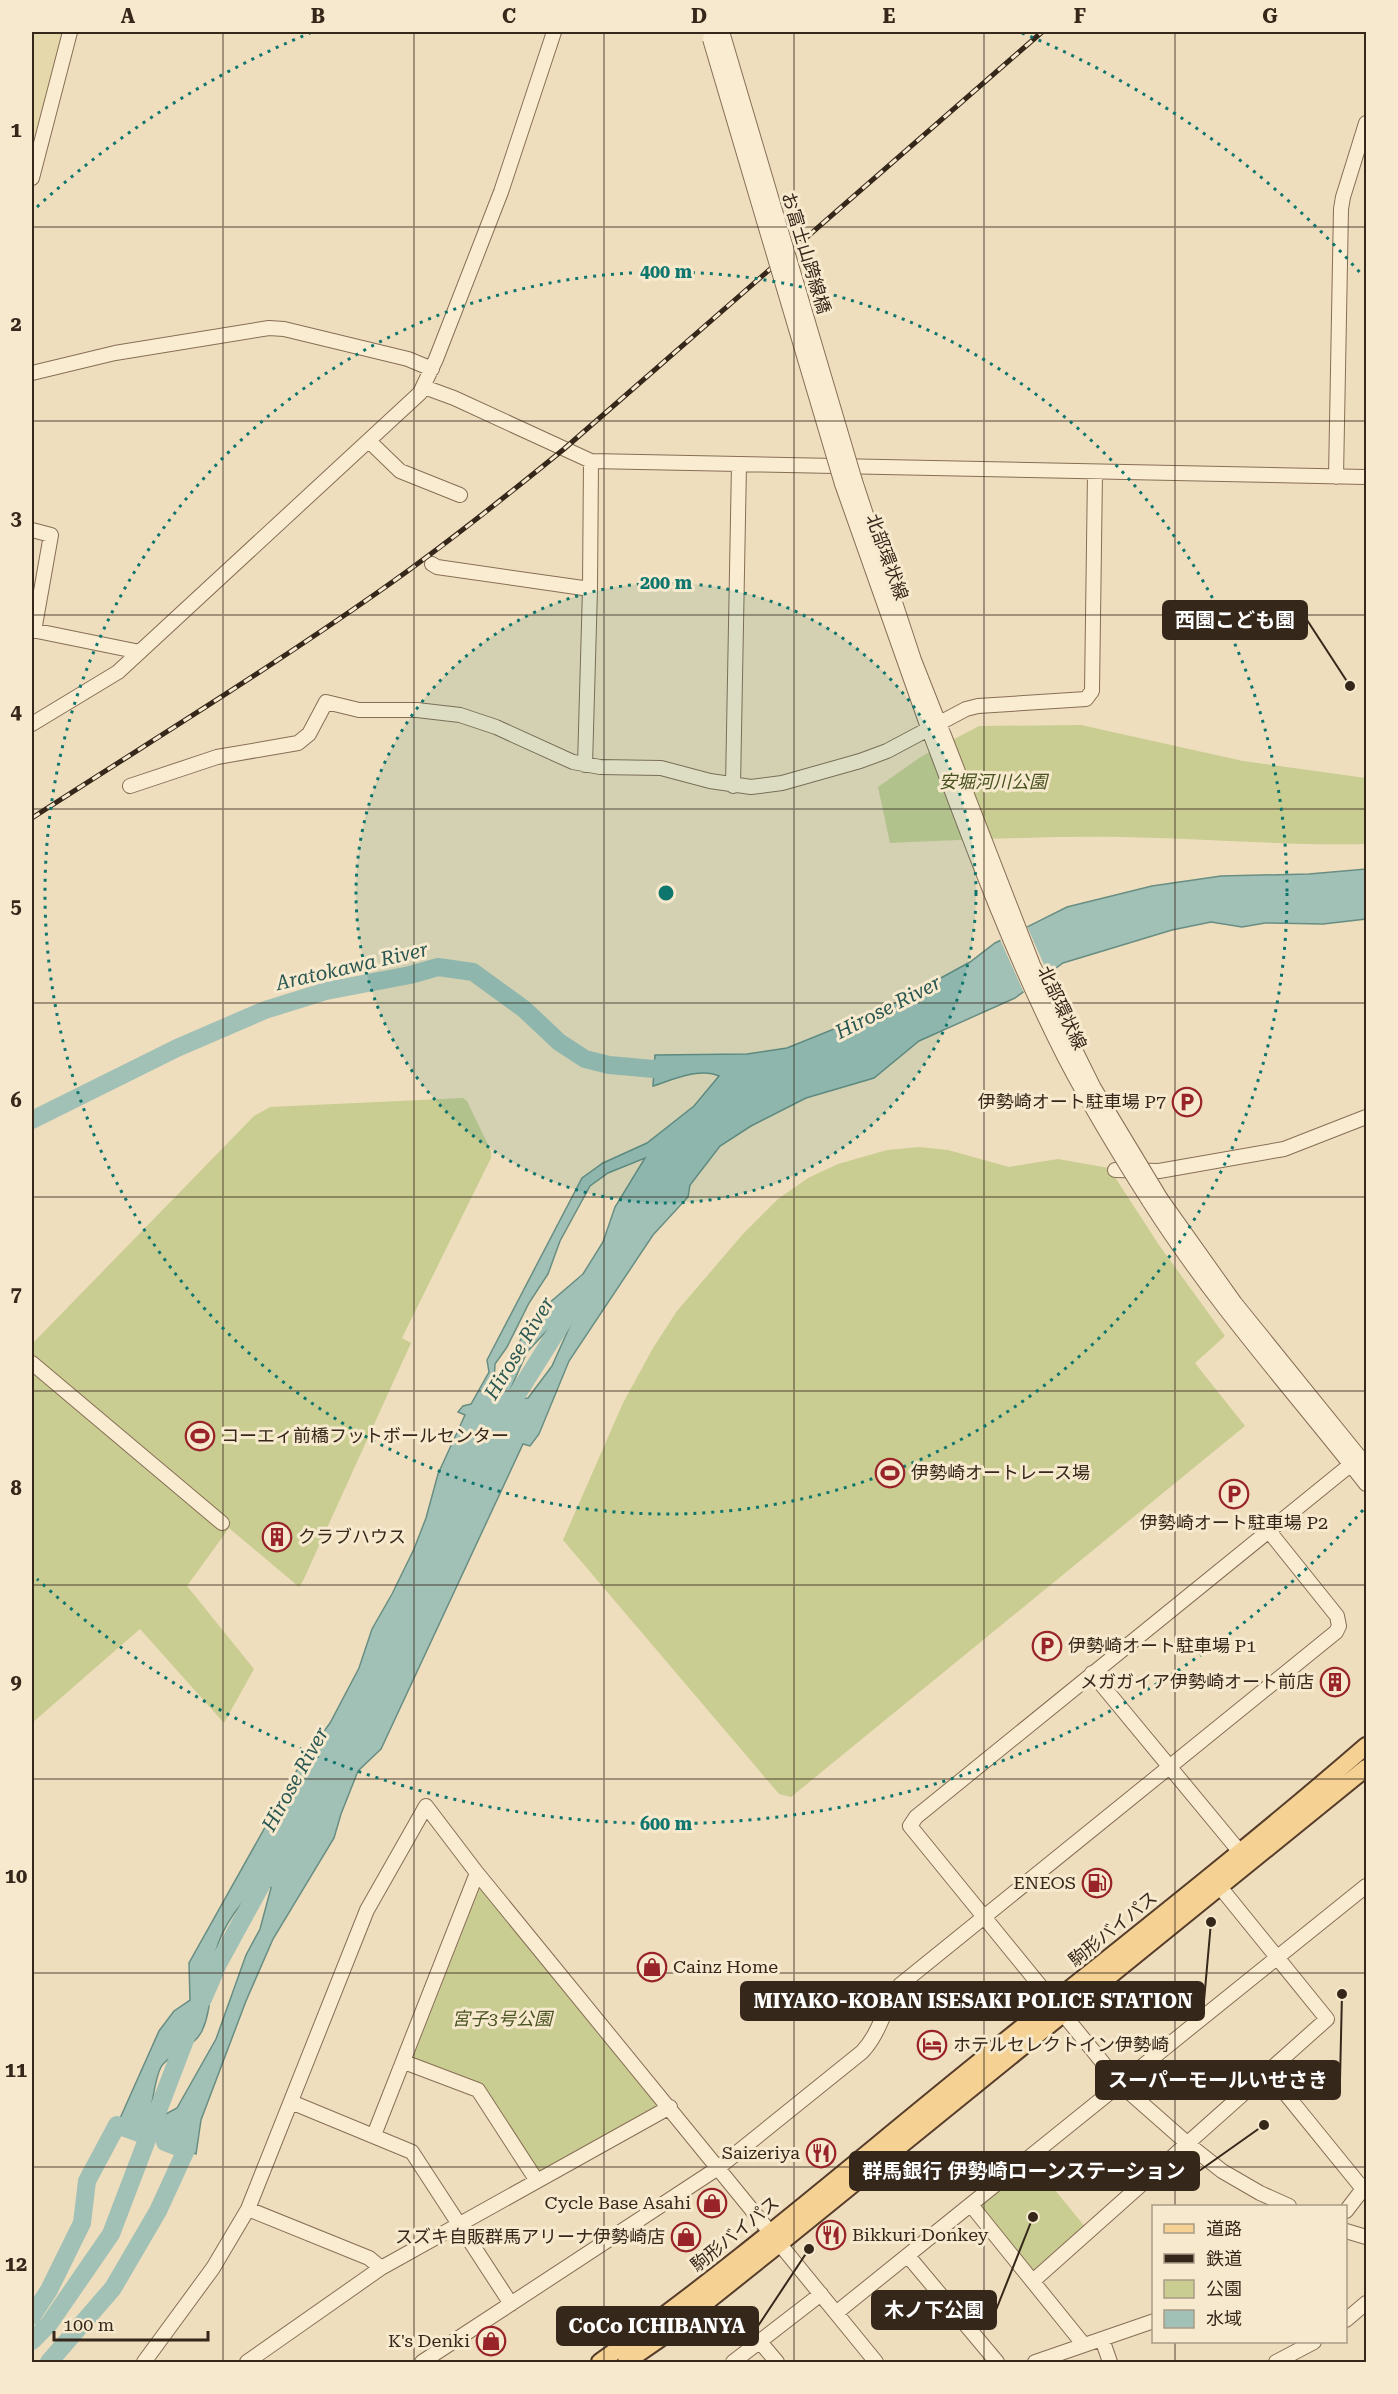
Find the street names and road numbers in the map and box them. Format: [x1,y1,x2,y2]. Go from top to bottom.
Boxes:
street label: お富士山跨線橋 [778,190,835,316]
street label: 北部環状線 [862,511,913,603]
street label: 北部環状線 [1034,963,1091,1053]
street label: 駒形バイパス [1064,1887,1161,1971]
street label: 駒形バイパス [686,2192,783,2276]

